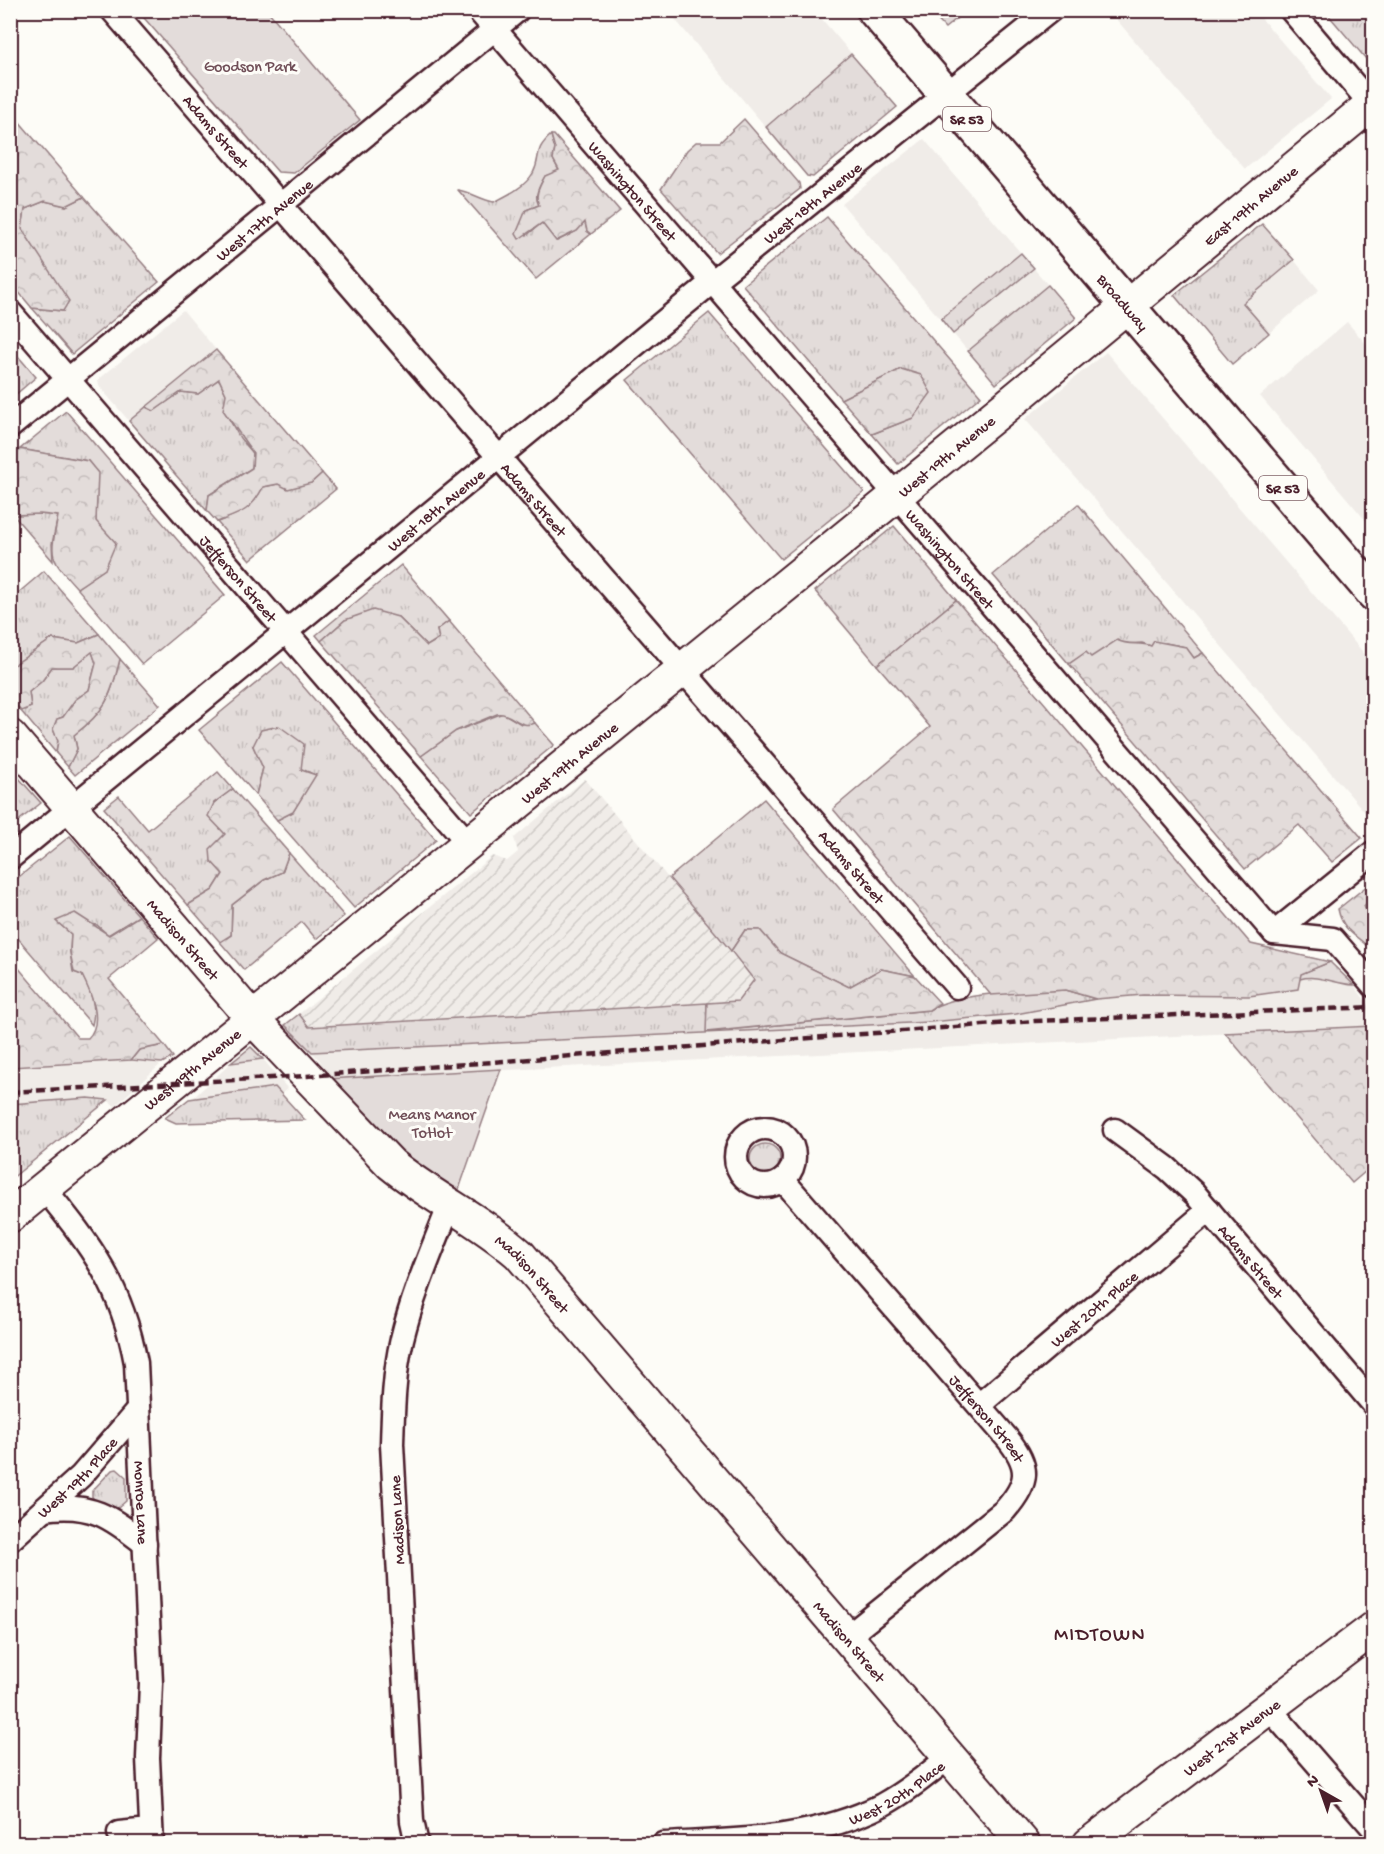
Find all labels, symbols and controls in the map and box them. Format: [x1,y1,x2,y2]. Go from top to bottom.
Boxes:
park label: Goodson Park [204,59,298,78]
street label: Adams Street [177,93,252,175]
road number: SR 53 [943,107,991,131]
street label: Washington Street [582,139,680,248]
street label: West 18th Avenue [761,159,867,250]
street label: East 19th Avenue [1201,162,1304,252]
street label: West 17th Avenue [213,176,319,267]
street label: Broadway [1091,271,1151,337]
street label: West 19th Avenue [896,412,1001,503]
street label: Adams Street [495,460,570,543]
street label: West 18th Avenue [385,466,491,557]
road number: SR 53 [1259,476,1307,500]
street label: Washington Street [900,507,998,616]
street label: Jefferson Street [194,533,280,629]
street label: West 19th Avenue [518,719,624,810]
street label: Adams Street [813,828,888,910]
street label: Madison Street [141,896,222,987]
street label: West 19th Avenue [141,1026,247,1116]
park label: Means Manor Totlot [388,1107,477,1144]
street label: Adams Street [1212,1222,1287,1305]
street label: Madison Street [490,1232,572,1320]
street label: West 20th Place [1048,1268,1144,1353]
street label: Jefferson Street [943,1372,1028,1467]
street label: West 19th Place [35,1434,124,1524]
street label: Monroe Lane [128,1460,151,1546]
street label: Madison Lane [388,1474,411,1565]
street label: Madison Street [807,1599,889,1689]
district label: MIDTOWN [1054,1625,1146,1648]
street label: West 21st Avenue [1181,1696,1286,1782]
street label: West 20th Place [847,1758,951,1831]
north arrow [1291,1761,1351,1821]
text: N [1303,1771,1324,1793]

